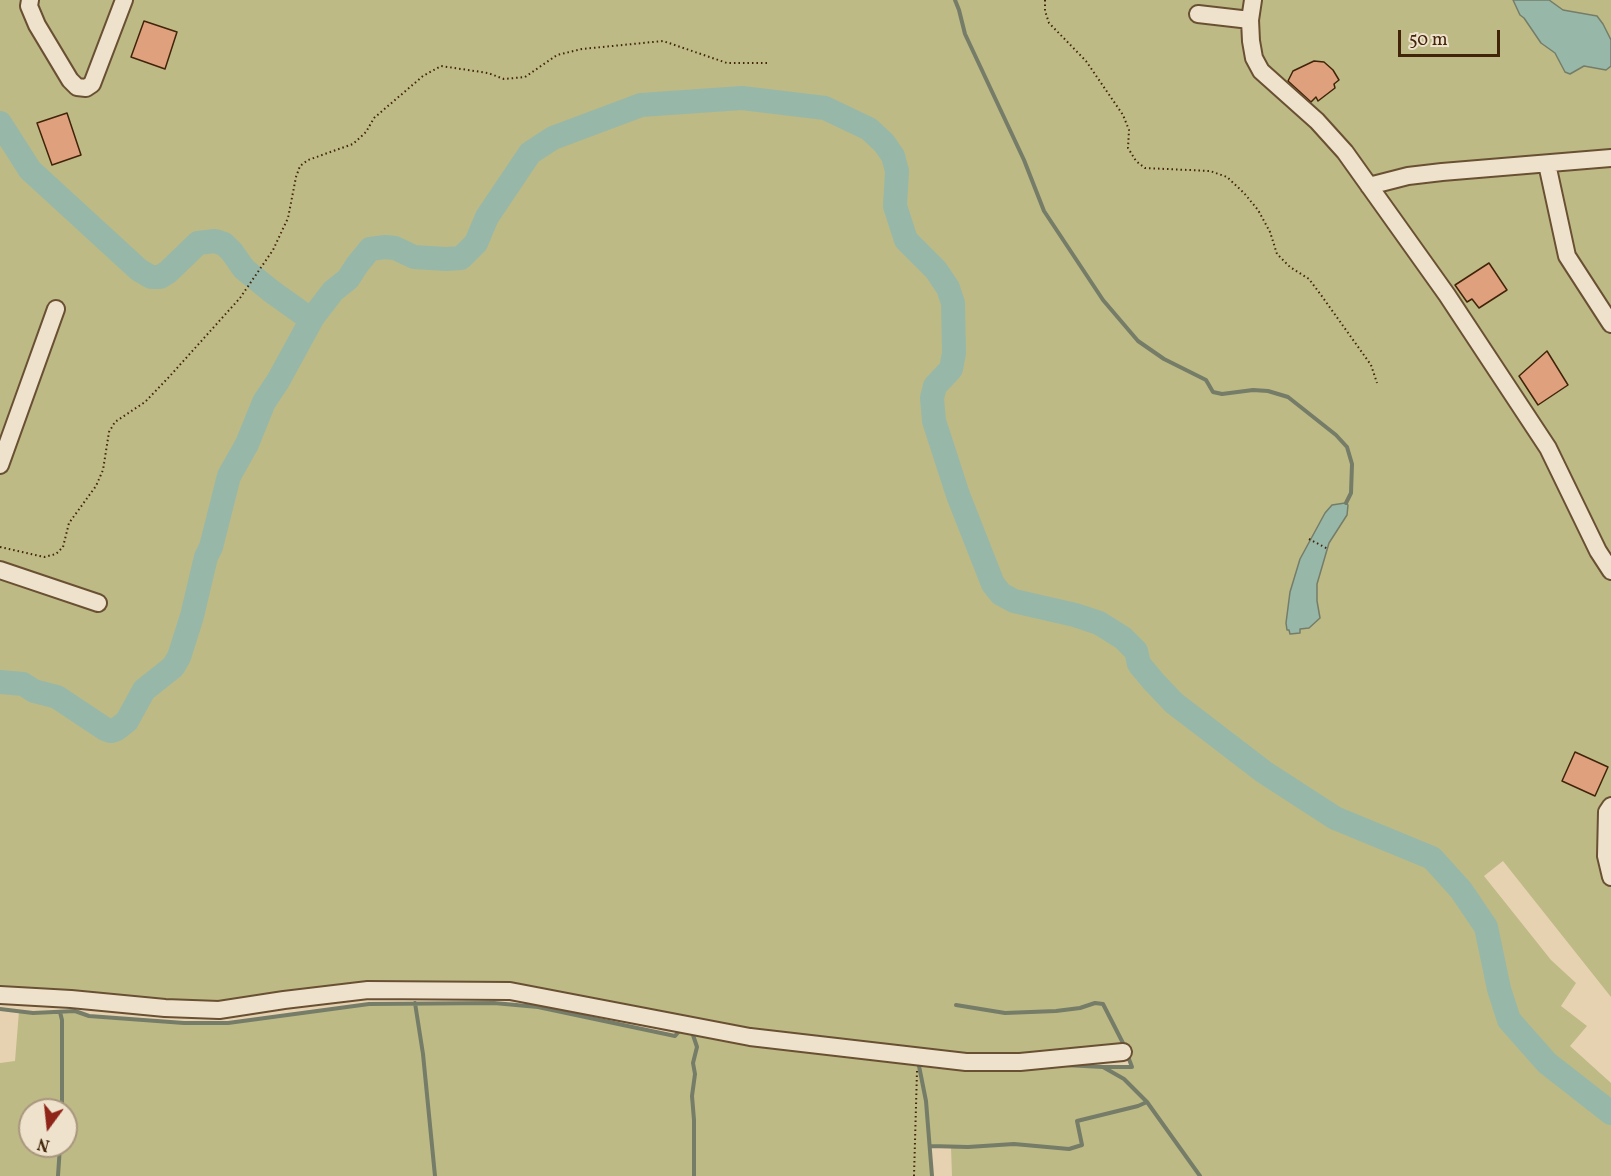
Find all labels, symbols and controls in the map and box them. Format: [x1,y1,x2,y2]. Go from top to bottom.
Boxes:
scale bar [1401,18,1503,56]
text: 50 m [1409,28,1448,53]
north arrow [18,1098,78,1158]
text: N [35,1131,52,1156]

